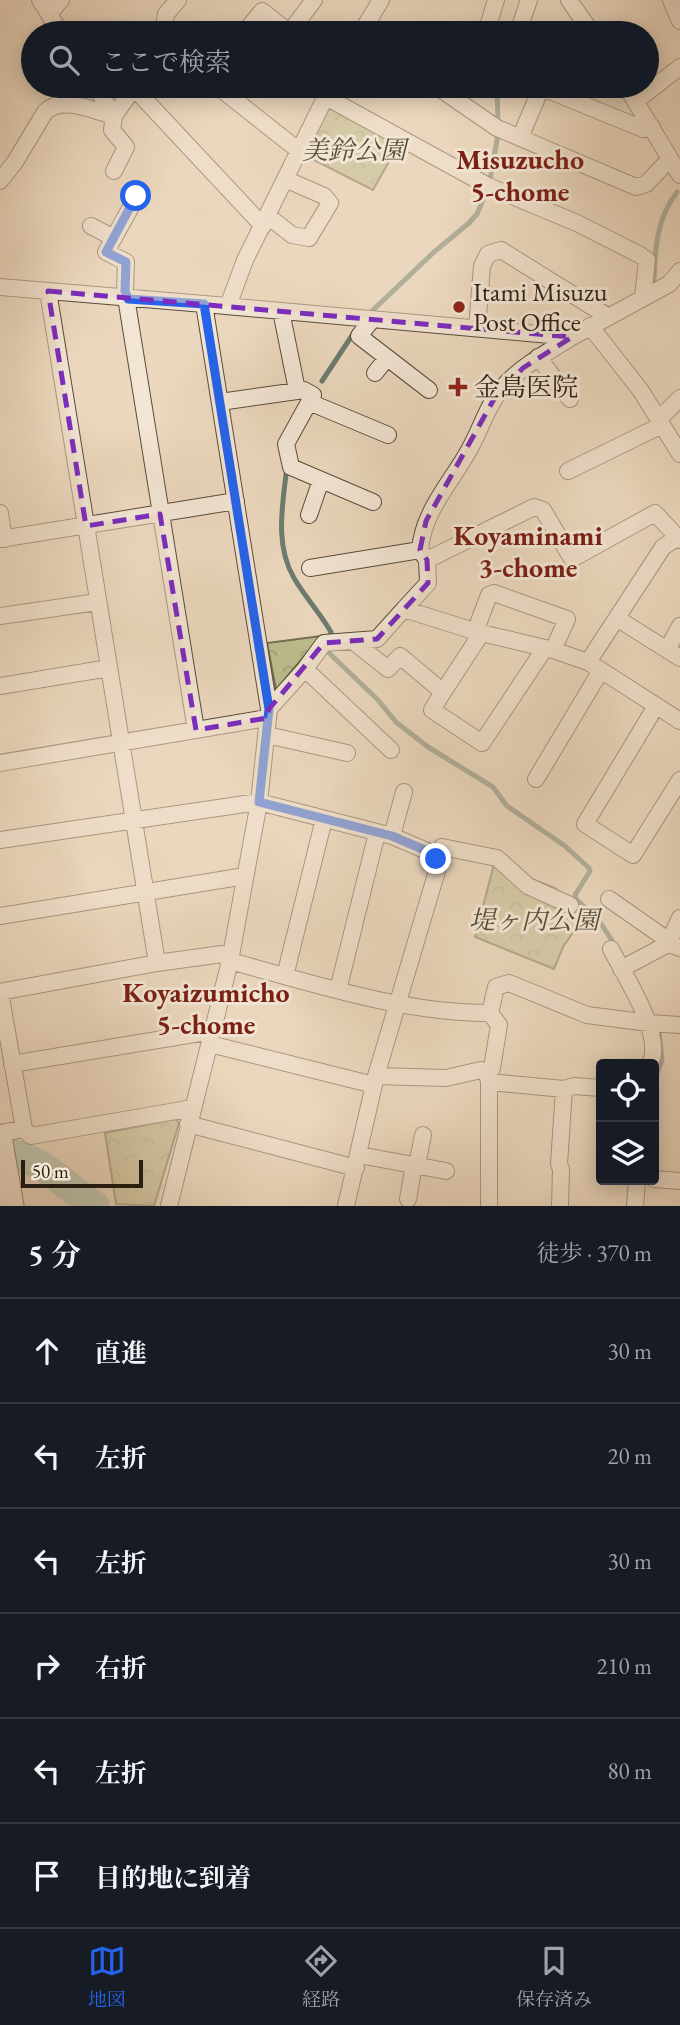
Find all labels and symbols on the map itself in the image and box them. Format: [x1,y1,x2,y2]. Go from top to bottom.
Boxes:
park label: 美鈴公園 [302,133,410,167]
district label: Misuzucho 5-chome [456,141,584,209]
route start [120,180,151,211]
place label: Itami Misuzu Post Office [473,275,608,339]
marker: Itami Misuzu Post Office [451,299,467,315]
place label: 金島医院 [474,370,578,404]
marker: 金島医院 [448,377,468,397]
district label: Koyaminami 3-chome [453,517,603,585]
route end [420,843,451,874]
park label: 堤ヶ内公園 [469,903,603,937]
district label: Koyaizumicho 5-chome [122,974,290,1042]
scale bar [21,1157,144,1189]

